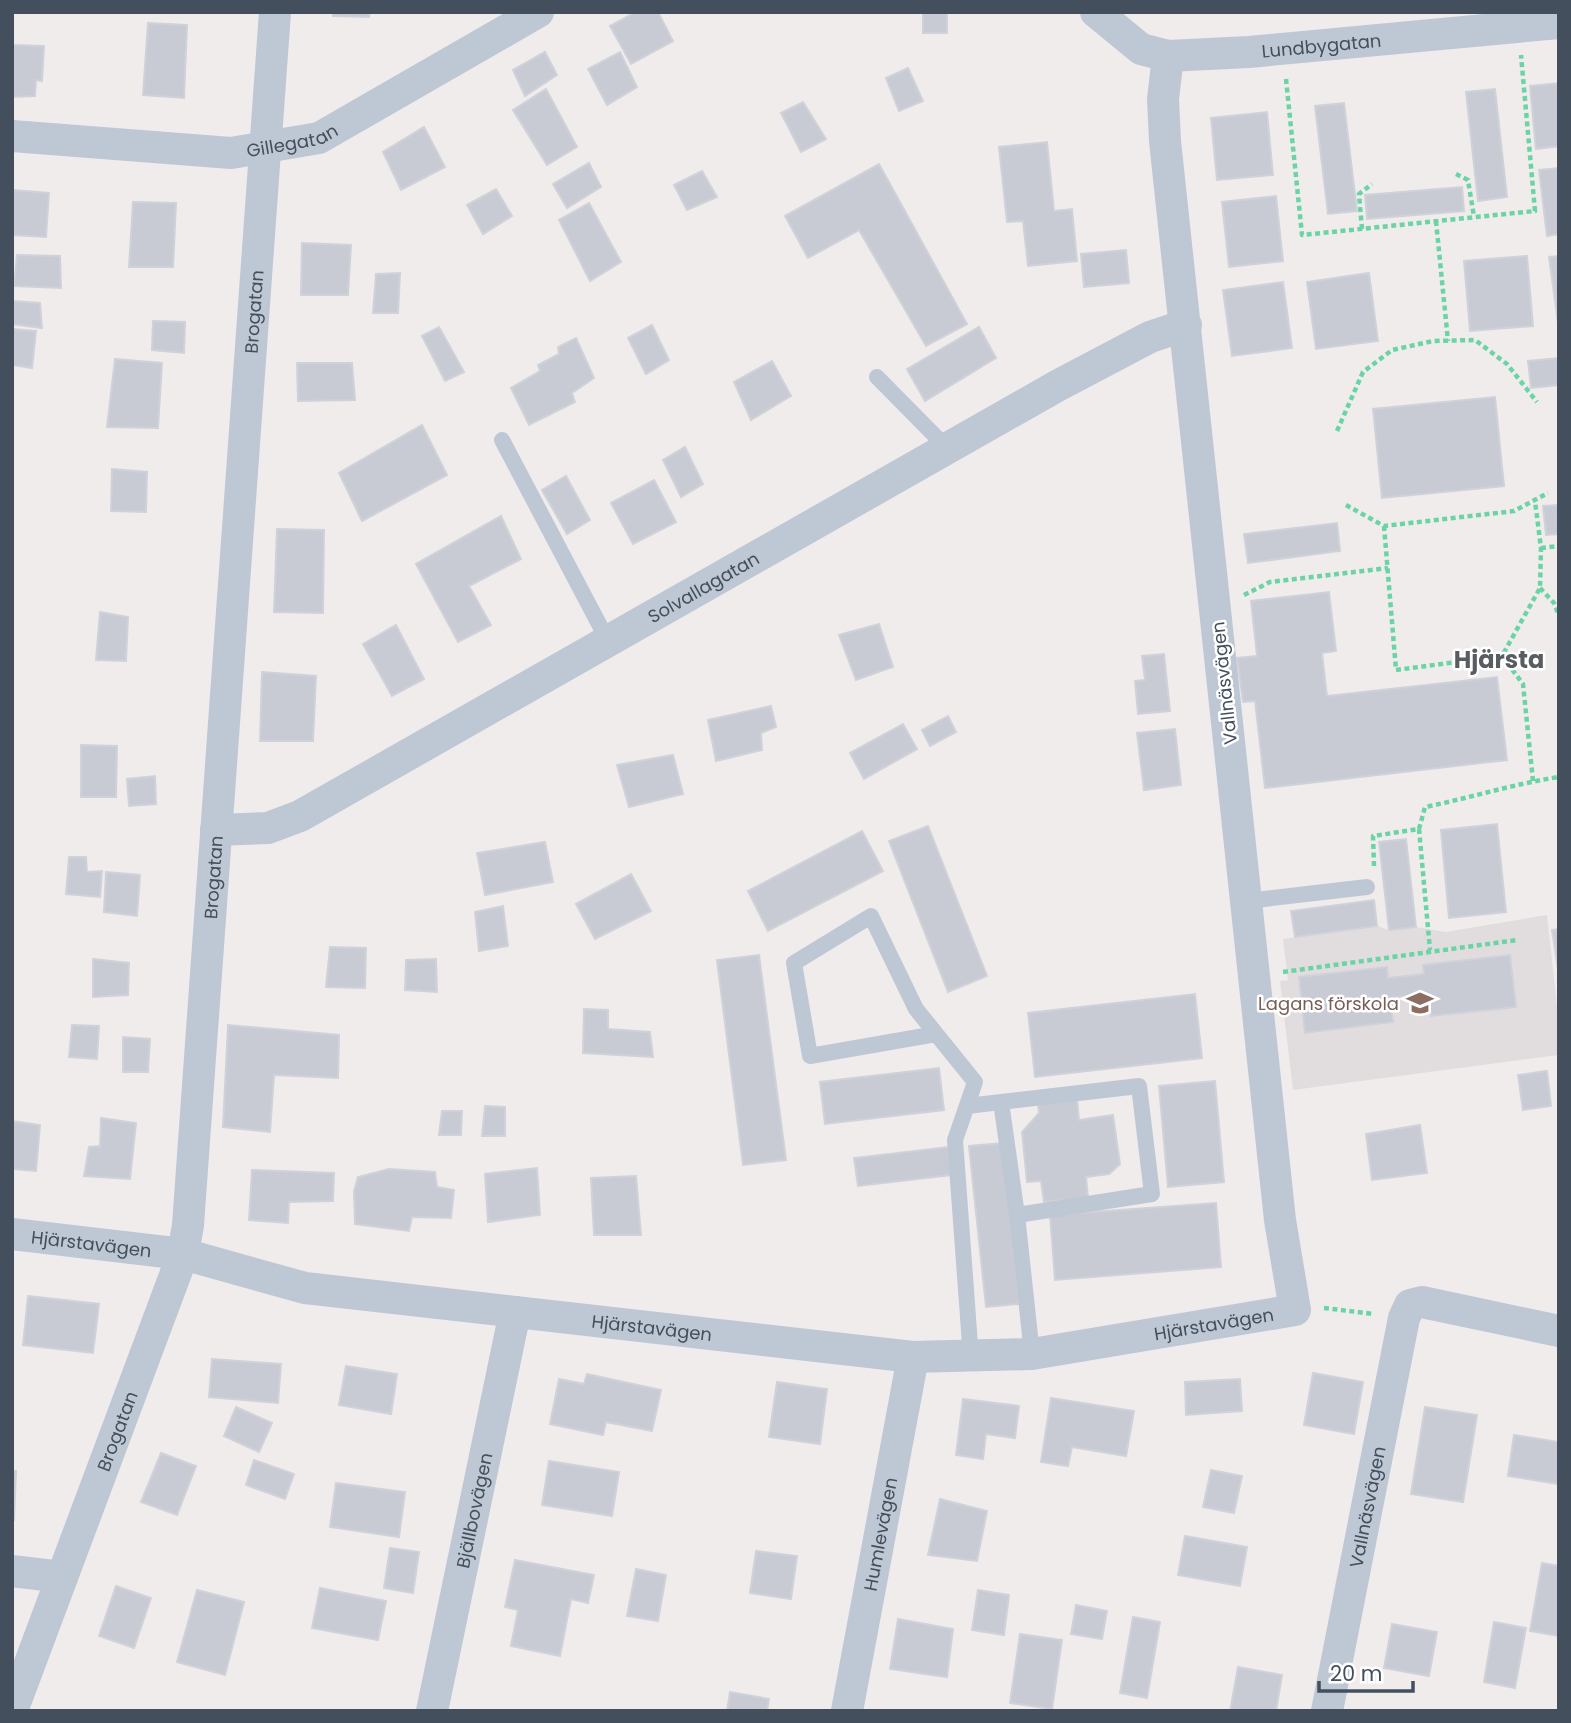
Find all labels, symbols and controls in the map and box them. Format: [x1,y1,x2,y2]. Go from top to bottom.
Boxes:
street label: Lundbygatan [1261,27,1382,63]
street label: Gillegatan [244,117,342,163]
street label: Brogatan [238,269,269,354]
street label: Solvallagatan [643,545,764,629]
street label: Vallnäsvägen [1205,620,1243,746]
district label: Hjärsta [1454,643,1544,676]
street label: Brogatan [197,835,228,920]
school or university icon: Lagans förskola [1405,988,1435,1018]
place label: Lagans förskola [1258,991,1399,1016]
street label: Hjärstavägen [30,1224,153,1263]
street label: Hjärstavägen [1152,1301,1276,1346]
street label: Hjärstavägen [590,1308,714,1347]
street label: Brogatan [90,1387,143,1475]
street label: Vallnäsvägen [1343,1444,1391,1570]
street label: Bjällbovägen [450,1450,498,1570]
street label: Humlevägen [857,1475,903,1593]
scale bar [1319,1650,1414,1694]
text: 20 m [1330,1659,1383,1688]

